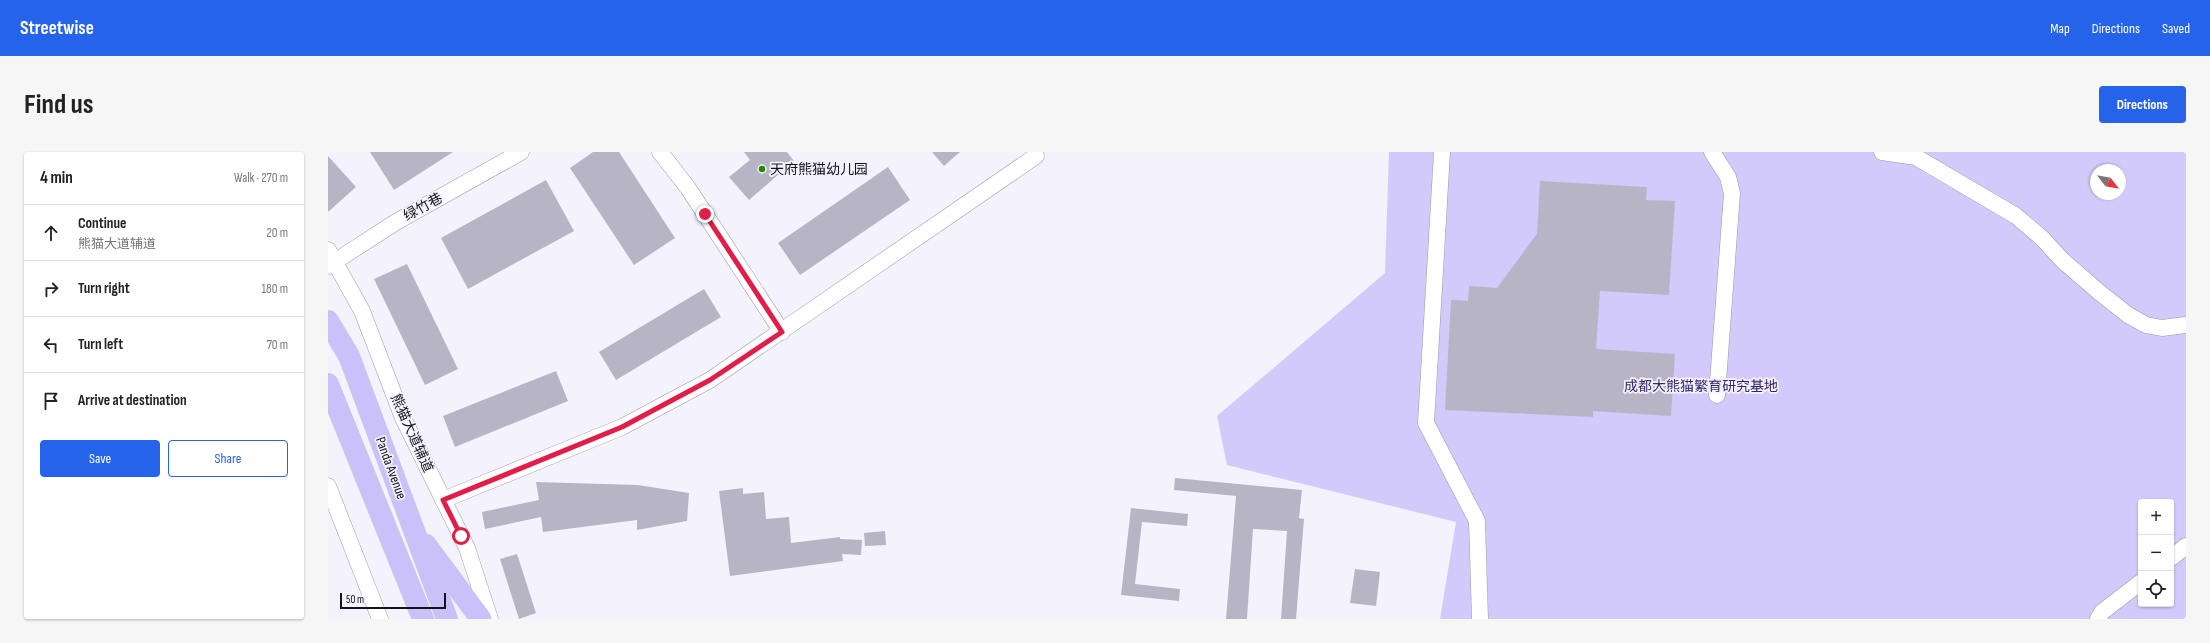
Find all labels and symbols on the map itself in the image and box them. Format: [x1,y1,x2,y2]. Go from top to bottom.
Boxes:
place label: 天府熊猫幼儿园 [770,161,868,178]
marker: 天府熊猫幼儿园 [757,164,767,174]
north arrow [2090,164,2126,200]
street label: 绿竹巷 [401,189,445,225]
route end [696,205,714,223]
park label: 成都大熊猫繁育研究基地 [1624,378,1778,395]
street label: 熊猫大道辅道 [387,391,437,475]
street label: Panda Avenue [372,435,410,501]
route start [452,527,470,545]
scale bar [340,591,446,610]

